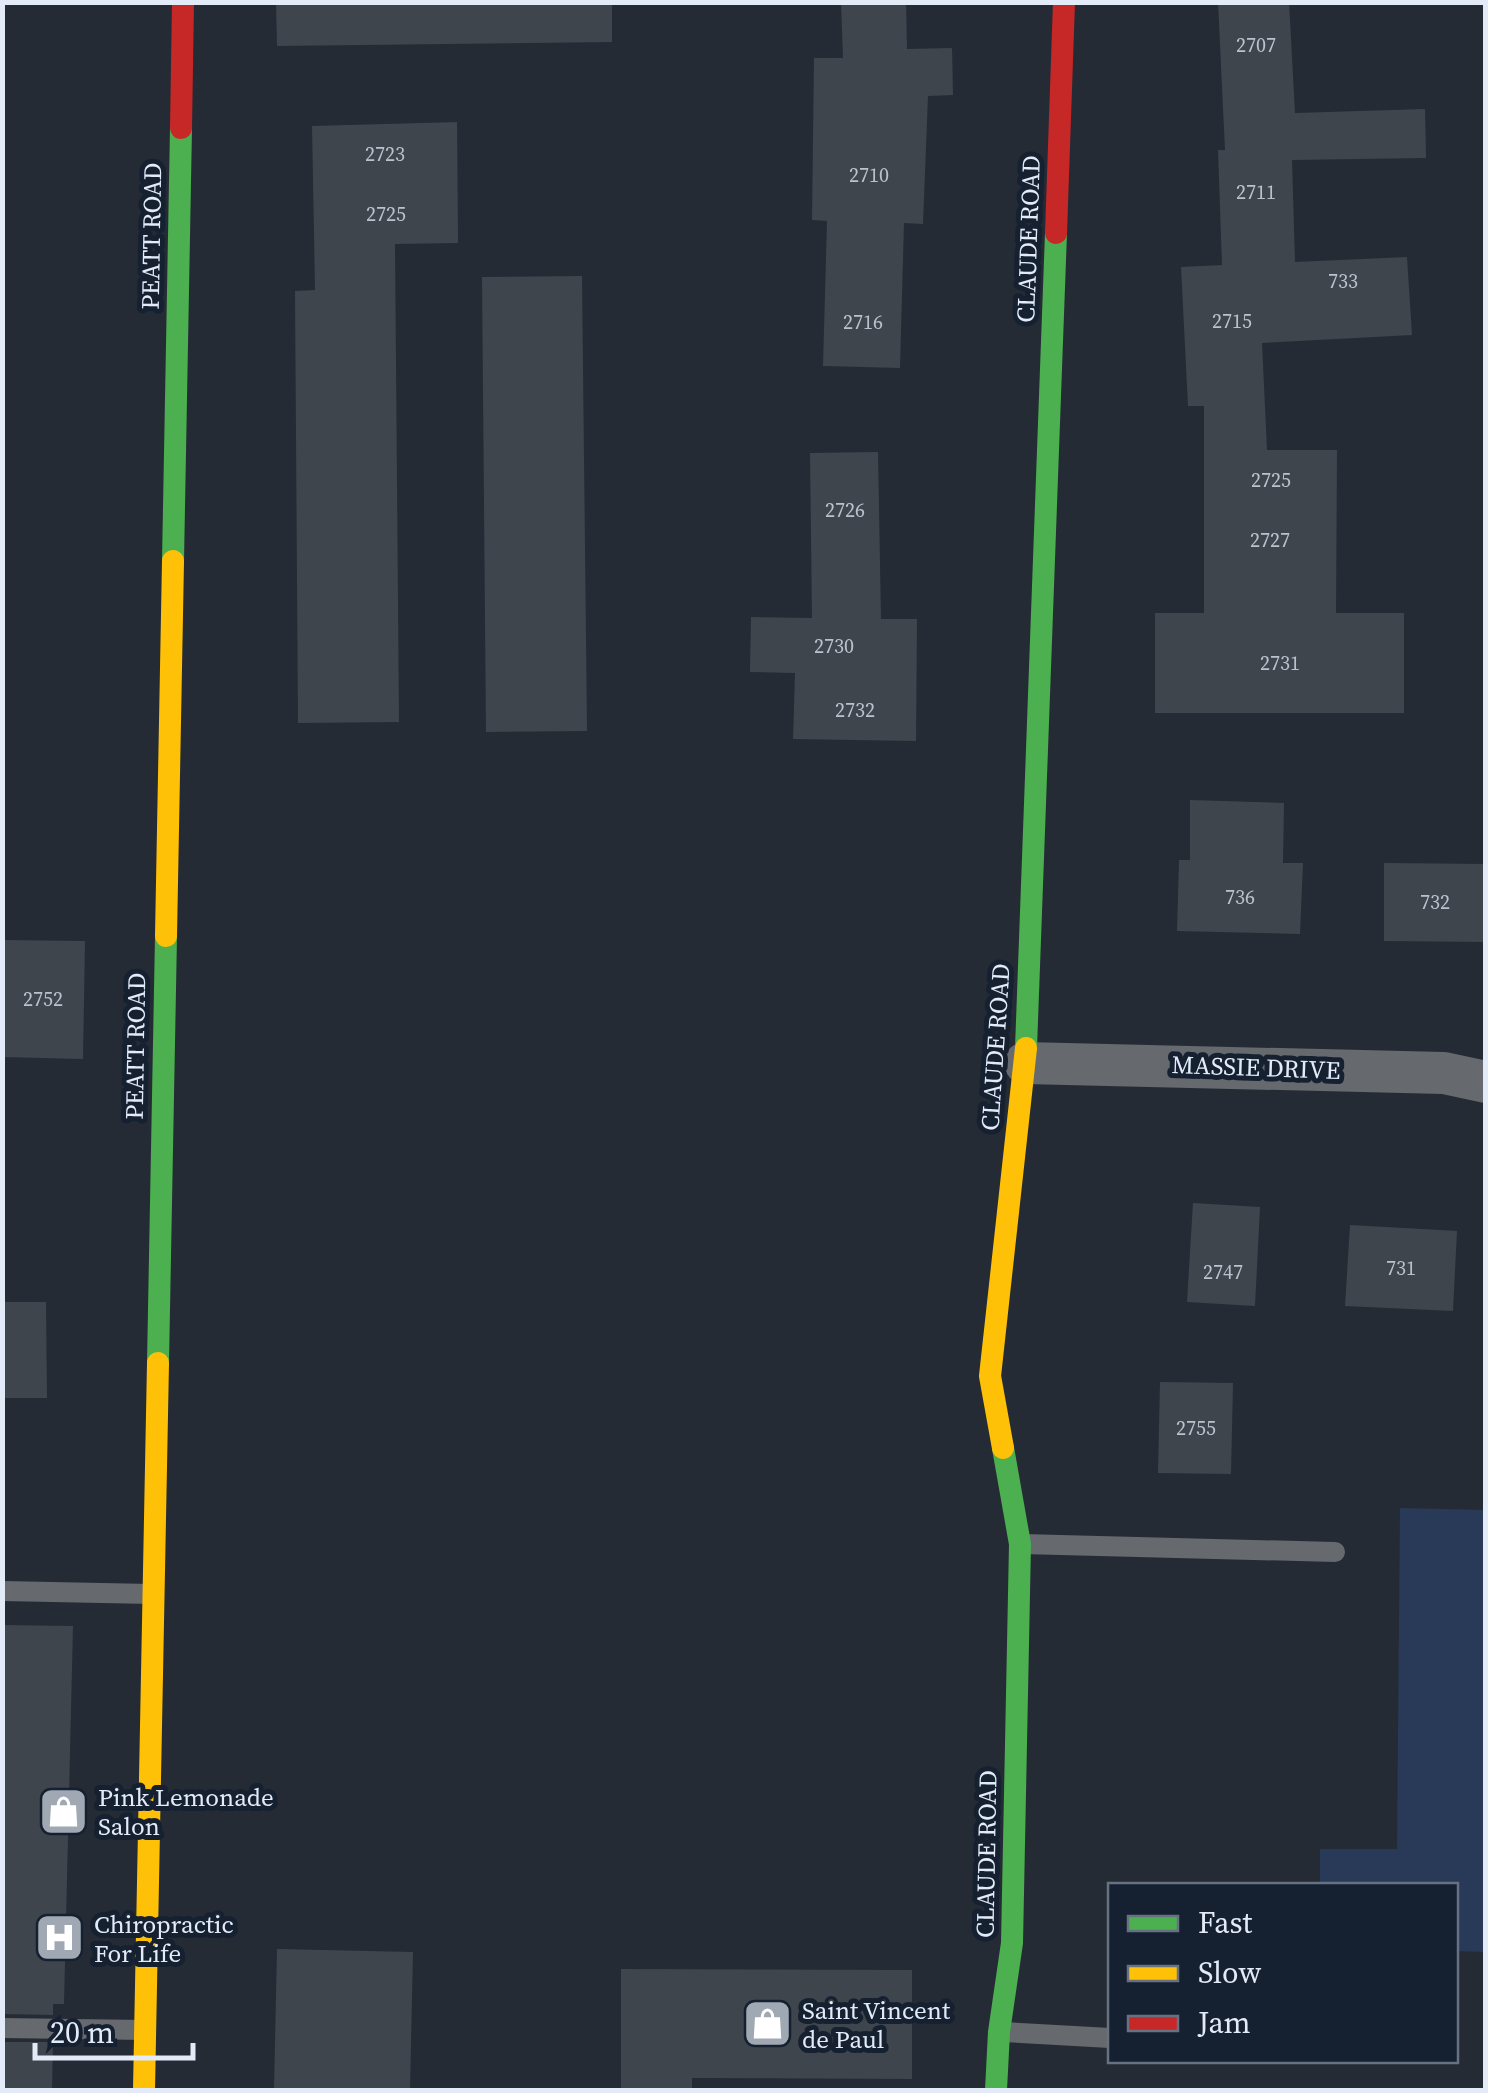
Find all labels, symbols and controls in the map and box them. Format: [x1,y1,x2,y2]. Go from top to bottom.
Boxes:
house number: 2707 [1236,31,1276,59]
house number: 2723 [365,140,405,168]
street label: CLAUDE ROAD [1008,155,1048,323]
house number: 2710 [849,161,889,189]
street label: PEATT ROAD [133,162,169,310]
house number: 2711 [1236,178,1276,206]
house number: 2725 [366,200,406,228]
house number: 733 [1328,267,1358,295]
house number: 2715 [1212,307,1252,335]
house number: 2716 [843,308,883,336]
house number: 2725 [1251,466,1291,494]
house number: 2726 [825,496,865,524]
house number: 2727 [1250,526,1290,554]
house number: 2730 [814,632,854,660]
house number: 2731 [1260,649,1300,677]
house number: 2732 [835,696,875,724]
house number: 736 [1225,883,1255,911]
house number: 732 [1420,888,1450,916]
street label: CLAUDE ROAD [972,962,1018,1132]
street label: PEATT ROAD [117,972,153,1120]
house number: 2752 [23,985,63,1013]
street label: MASSIE DRIVE [1171,1047,1341,1087]
house number: 731 [1386,1254,1416,1282]
house number: 2747 [1203,1258,1243,1286]
house number: 2755 [1176,1414,1216,1442]
street label: CLAUDE ROAD [968,1770,1004,1938]
place label: Pink Lemonade Salon [98,1780,274,1843]
shop icon: Pink Lemonade Salon [37,1785,89,1837]
legend [1108,1883,1458,2063]
text: Fast [1198,1902,1252,1943]
place label: Chiropractic For Life [94,1907,234,1970]
hospital icon: Chiropractic For Life [33,1912,85,1964]
text: Slow [1198,1952,1261,1993]
place label: Saint Vincent de Paul [802,1993,951,2056]
scale bar [35,1998,192,2060]
shop icon: Saint Vincent de Paul [741,1998,793,2050]
text: Jam [1197,2002,1251,2043]
text: 20 m [50,2012,114,2053]

